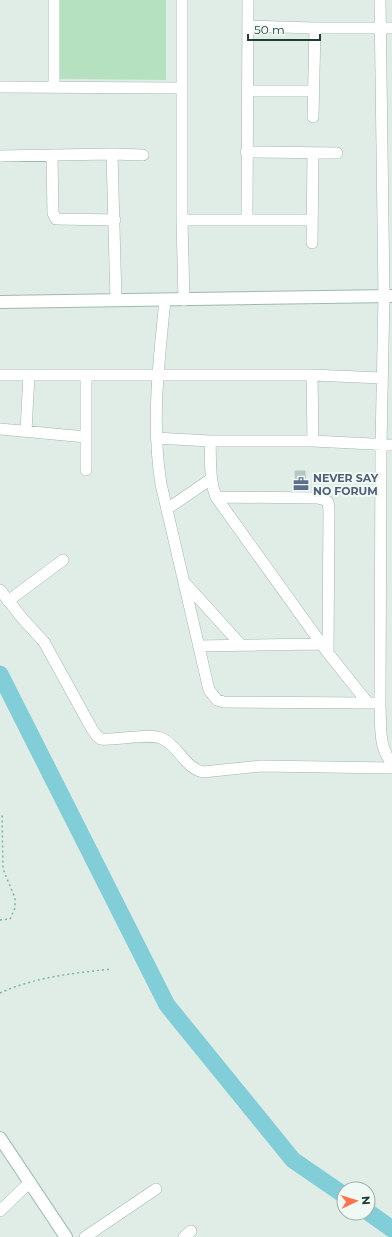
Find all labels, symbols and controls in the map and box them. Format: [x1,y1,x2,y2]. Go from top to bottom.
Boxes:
scale bar [248,16,320,42]
text: 50 m [254,22,285,37]
place label: NEVER SAY NO FORUM [313,471,379,498]
office icon: NEVER SAY NO FORUM [292,475,310,493]
north arrow [336,1181,376,1221]
text: N [359,1195,373,1205]

